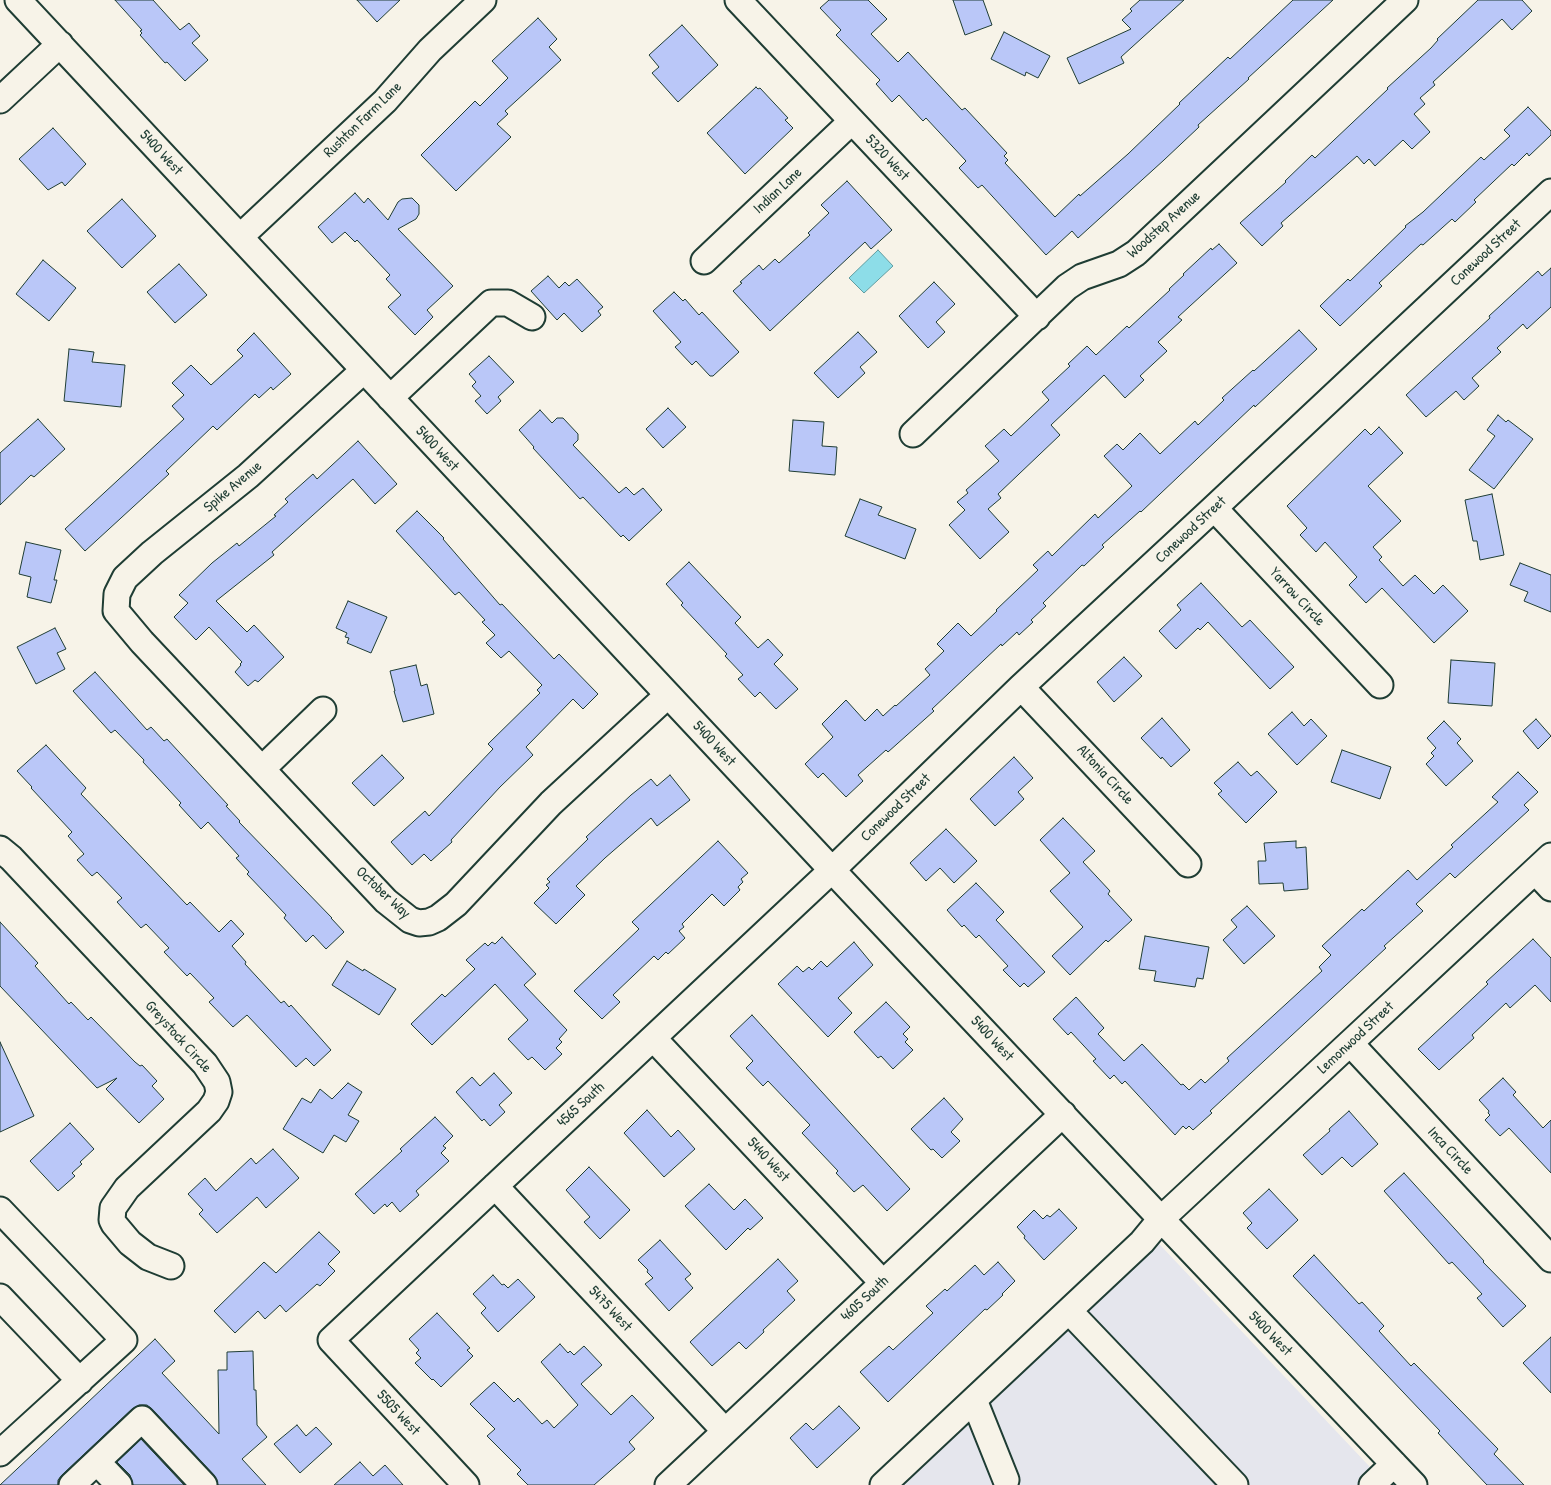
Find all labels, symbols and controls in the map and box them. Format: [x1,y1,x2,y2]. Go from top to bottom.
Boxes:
street label: Rushton Farm Lane [320,78,406,162]
street label: 5400 West [136,127,186,179]
street label: 5320 West [861,131,913,185]
street label: Indian Lane [750,164,806,218]
street label: Woodstep Avenue [1124,188,1204,262]
street label: Conewood Street [1447,216,1525,290]
street label: 5400 West [412,423,462,475]
street label: Spike Avenue [200,457,266,517]
street label: Conewood Street [1152,493,1230,567]
street label: Yarrow Circle [1265,564,1329,630]
street label: 5400 West [689,718,739,770]
street label: Altonia Circle [1073,741,1137,809]
street label: Conewood Street [857,770,935,846]
street label: October Way [352,863,414,923]
street label: Greystock Circle [141,997,215,1077]
street label: Lemonwood Street [1314,998,1398,1078]
street label: 5400 West [967,1013,1017,1065]
street label: 4565 South [554,1079,608,1131]
street label: Inca Circle [1423,1123,1477,1179]
street label: 5440 West [743,1134,793,1186]
street label: 4605 South [837,1272,893,1326]
street label: 5475 West [585,1283,635,1335]
street label: 5400 West [1244,1308,1296,1360]
street label: 5505 West [373,1387,423,1439]

